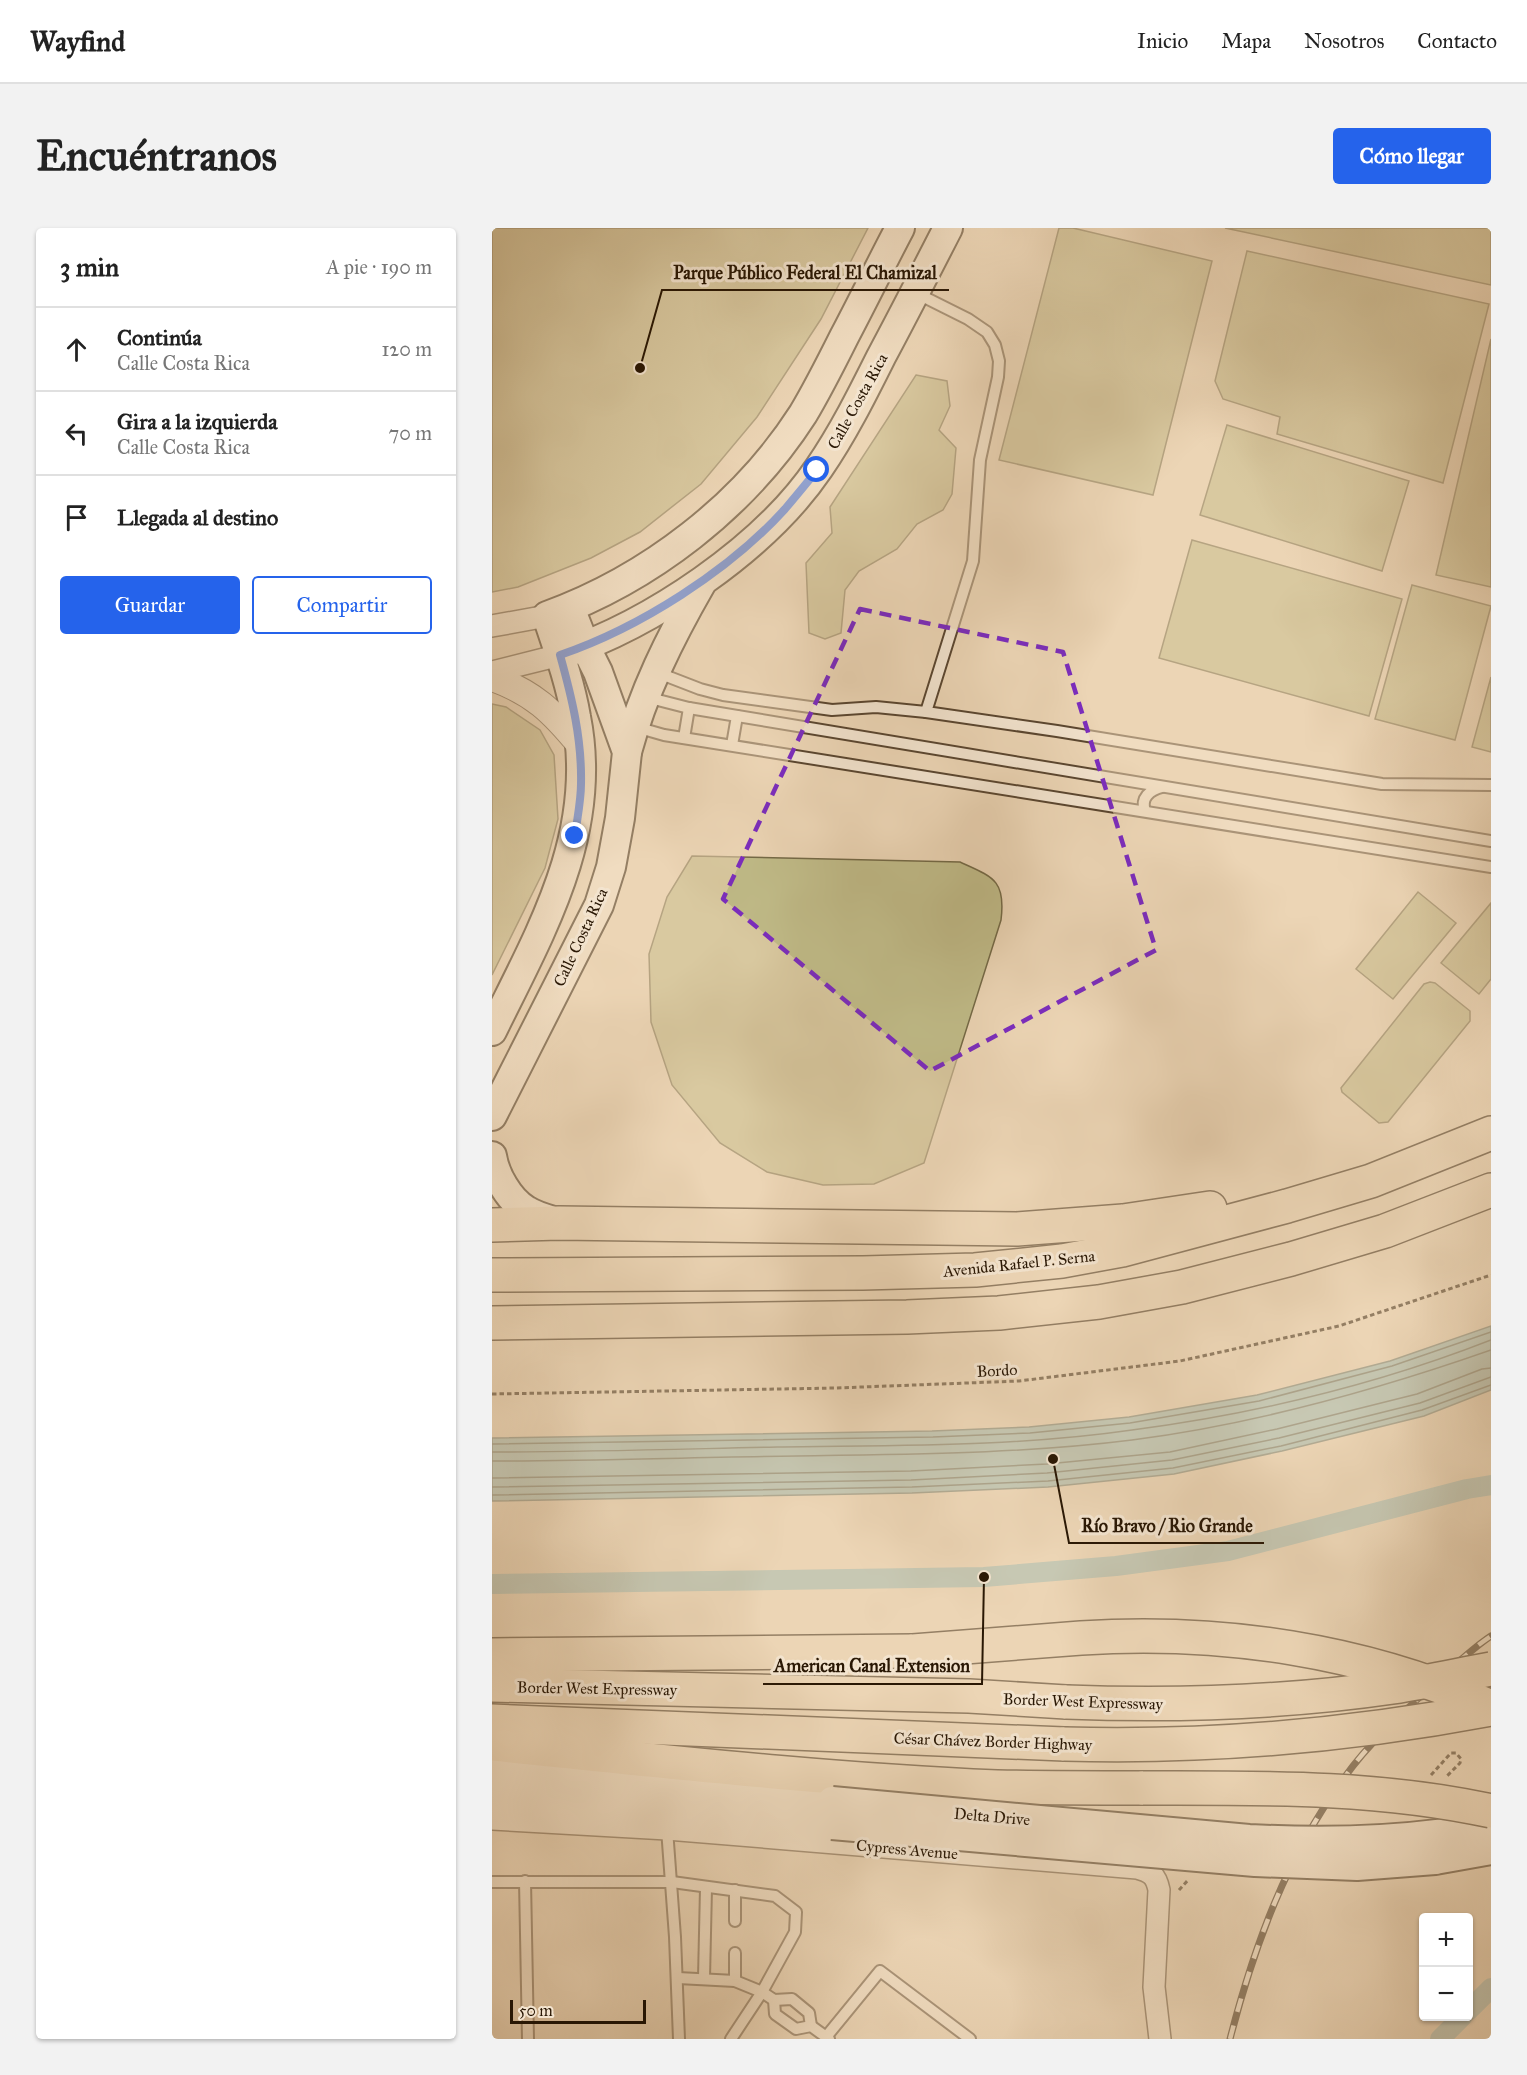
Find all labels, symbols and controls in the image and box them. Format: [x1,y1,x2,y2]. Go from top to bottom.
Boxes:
text: Wayfind [30,24,125,59]
text: Inicio [1137,28,1188,54]
text: Mapa [1221,28,1271,54]
text: Nosotros [1304,28,1384,54]
text: Contacto [1417,28,1497,54]
button: Cómo llegar [1333,128,1491,184]
text: Encuéntranos [36,130,277,182]
text: 3 min [60,251,119,283]
callout: Parque Público Federal El Chamizal [662,254,949,290]
text: A pie · 190 m [326,255,432,279]
text: Parque Público Federal El Chamizal [673,262,938,285]
text: Continúa [117,324,202,351]
icon: ahead [60,333,93,366]
text: 120 m [381,337,432,361]
street label: Calle Costa Rica [823,350,892,452]
text: Calle Costa Rica [117,351,250,375]
text: Gira a la izquierda [117,408,278,435]
icon: left [60,417,93,450]
text: 70 m [389,421,432,445]
text: Calle Costa Rica [117,435,250,459]
route start [803,456,829,482]
icon: arrive [60,501,93,534]
text: Llegada al destino [117,504,278,531]
button: Guardar [60,576,240,634]
button: Compartir [252,576,432,634]
route end [561,822,587,848]
street label: Calle Costa Rica [549,885,612,989]
street label: Avenida Rafael P. Serna [941,1246,1096,1281]
street label: Bordo [976,1360,1018,1381]
callout: Río Bravo / Rio Grande [1069,1507,1264,1543]
text: Río Bravo / Rio Grande [1081,1515,1253,1537]
callout: American Canal Extension [763,1648,982,1684]
text: American Canal Extension [773,1655,970,1677]
street label: Border West Expressway [517,1678,678,1699]
street label: Border West Expressway [1003,1689,1164,1714]
street label: César Chávez Border Highway [893,1729,1093,1755]
street label: Delta Drive [953,1804,1031,1829]
street label: Cypress Avenue [855,1836,959,1863]
map controls [1419,1913,1473,2021]
button: + [1419,1913,1473,1967]
button: − [1419,1967,1473,2021]
scale bar [510,1997,646,2024]
text: 50 m [519,2001,553,2020]

